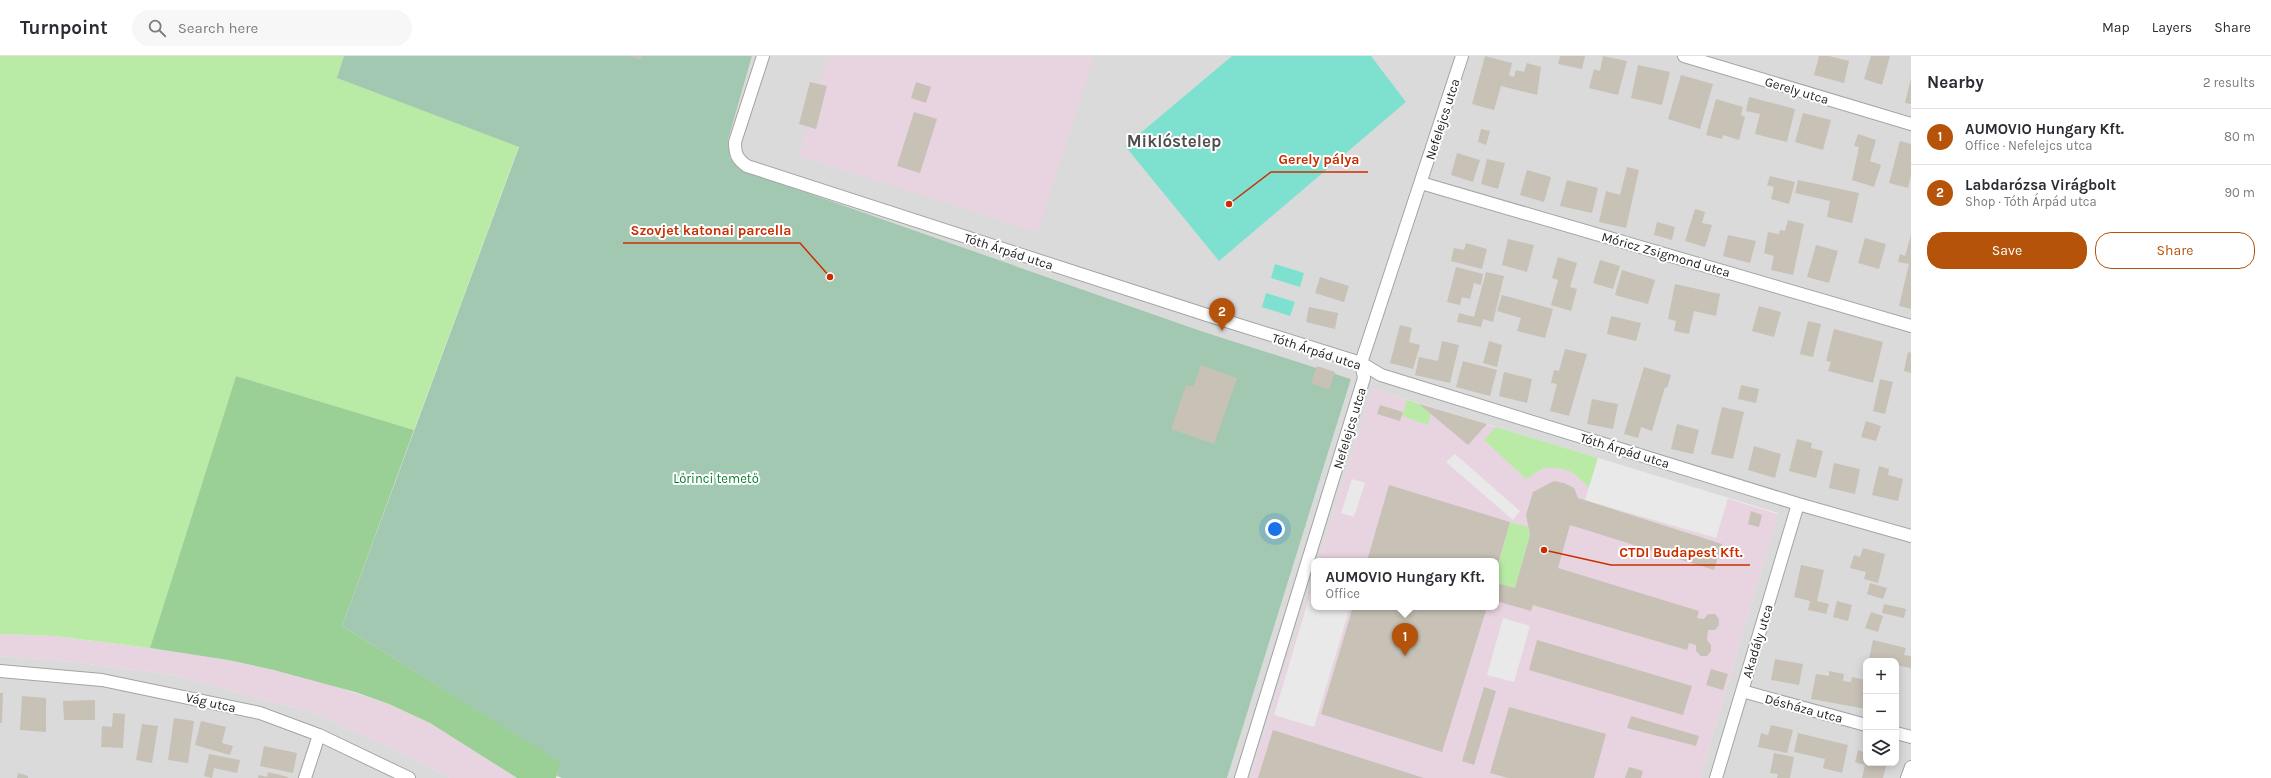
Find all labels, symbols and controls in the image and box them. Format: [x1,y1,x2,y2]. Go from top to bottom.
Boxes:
search box [132,10,412,46]
text: Turnpoint [20,17,108,39]
icon: search [146,17,168,39]
text: Search here [178,19,258,37]
text: Map [2102,19,2130,36]
text: Layers [2152,19,2192,36]
text: Share [2214,19,2251,36]
text: Nearby [1927,72,1984,92]
street label: Gerely utca [1763,74,1831,107]
text: 2 results [2203,75,2255,90]
street label: Nefelejcs utca [1422,77,1463,162]
text: AUMOVIO Hungary Kft. [1965,120,2124,138]
text: 1 [1938,129,1942,144]
text: 80 m [2224,129,2255,144]
district label: Miklóstelep [1127,131,1221,151]
text: Office · Nefelejcs utca [1965,138,2092,153]
callout: Gerely pálya [1271,146,1368,172]
text: Gerely pálya [1279,151,1359,168]
text: Labdarózsa Virágbolt [1965,176,2116,194]
text: 2 [1936,185,1944,200]
text: 90 m [2224,185,2255,200]
text: Shop · Tóth Árpád utca [1965,194,2097,209]
callout: Szovjet katonai parcella [623,217,800,243]
text: Szovjet katonai parcella [631,222,791,239]
street label: Tóth Árpád utca [962,228,1056,273]
street label: Móricz Zsigmond utca [1600,229,1732,280]
button: Save [1927,232,2087,269]
button: Share [2095,232,2255,269]
pin: 2 [1209,298,1235,331]
street label: Tóth Árpád utca [1270,328,1364,373]
street label: Nefelejcs utca [1330,386,1369,471]
street label: Tóth Árpád utca [1578,428,1672,471]
park label: Lőrinci temető [673,471,759,486]
your location [1265,519,1285,539]
callout: CTDI Budapest Kft. [1611,539,1750,565]
text: CTDI Budapest Kft. [1619,544,1743,561]
popup [1311,558,1499,610]
text: AUMOVIO Hungary Kft. [1325,568,1485,586]
text: Office [1325,586,1360,601]
street label: Akadály utca [1739,603,1776,680]
pin: 1 [1392,623,1418,656]
map controls [1863,658,1899,766]
button: + [1863,658,1899,694]
street label: Vág utca [184,689,237,716]
street label: Désháza utca [1763,691,1845,726]
button: − [1863,694,1899,730]
button: layers [1863,730,1899,766]

